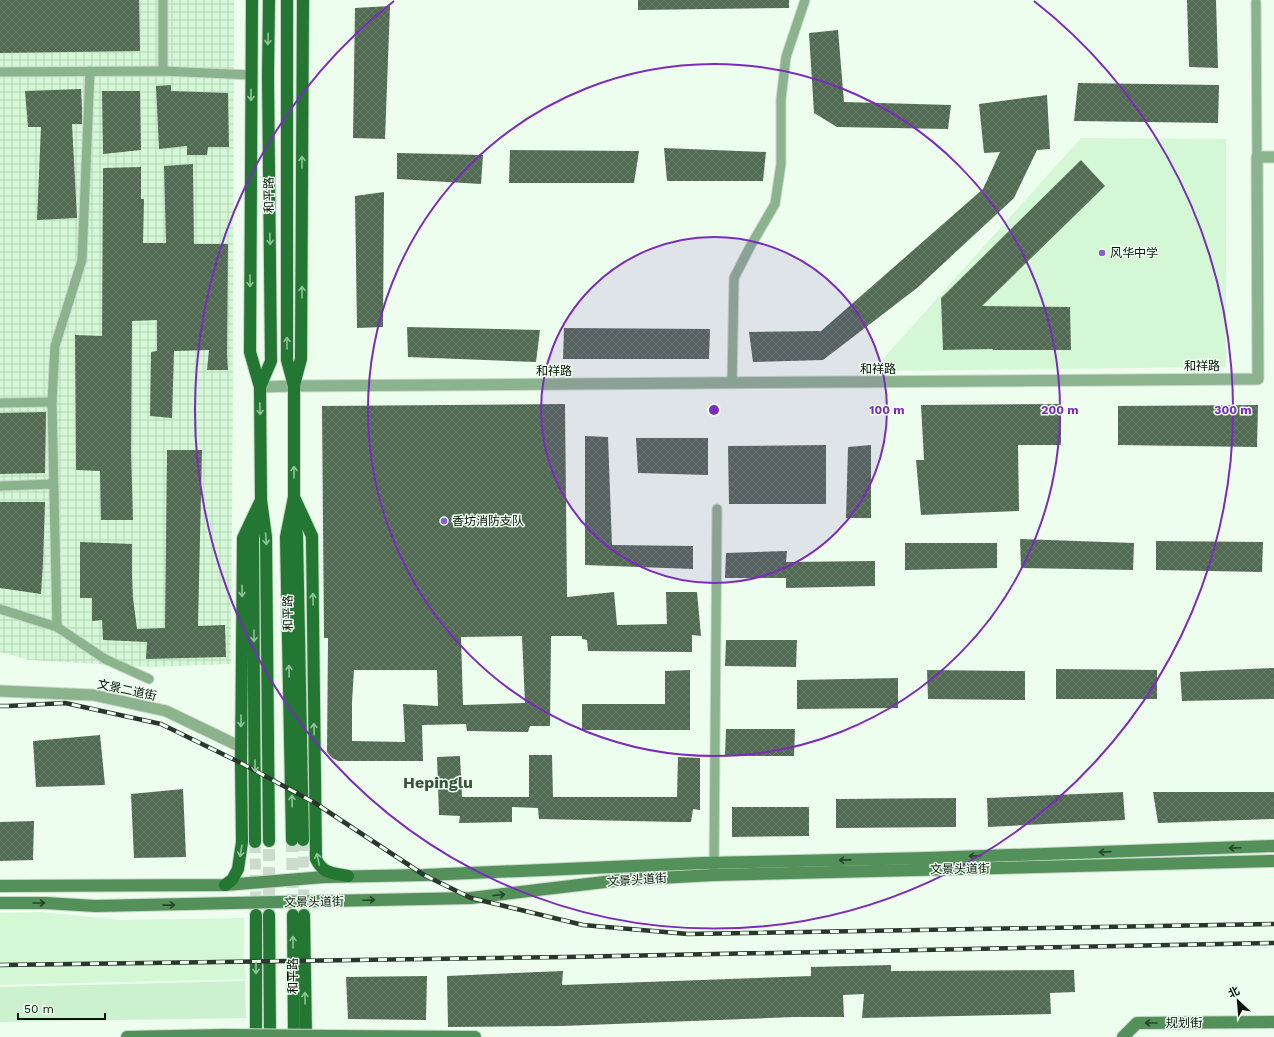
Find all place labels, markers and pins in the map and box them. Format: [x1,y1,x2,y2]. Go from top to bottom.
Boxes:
place label: 风华中学 [1110,246,1158,260]
marker: 风华中学 [1097,248,1107,258]
centre of rings [707,403,721,417]
place label: 香坊消防支队 [452,514,524,528]
marker: 香坊消防支队 [439,516,449,526]

